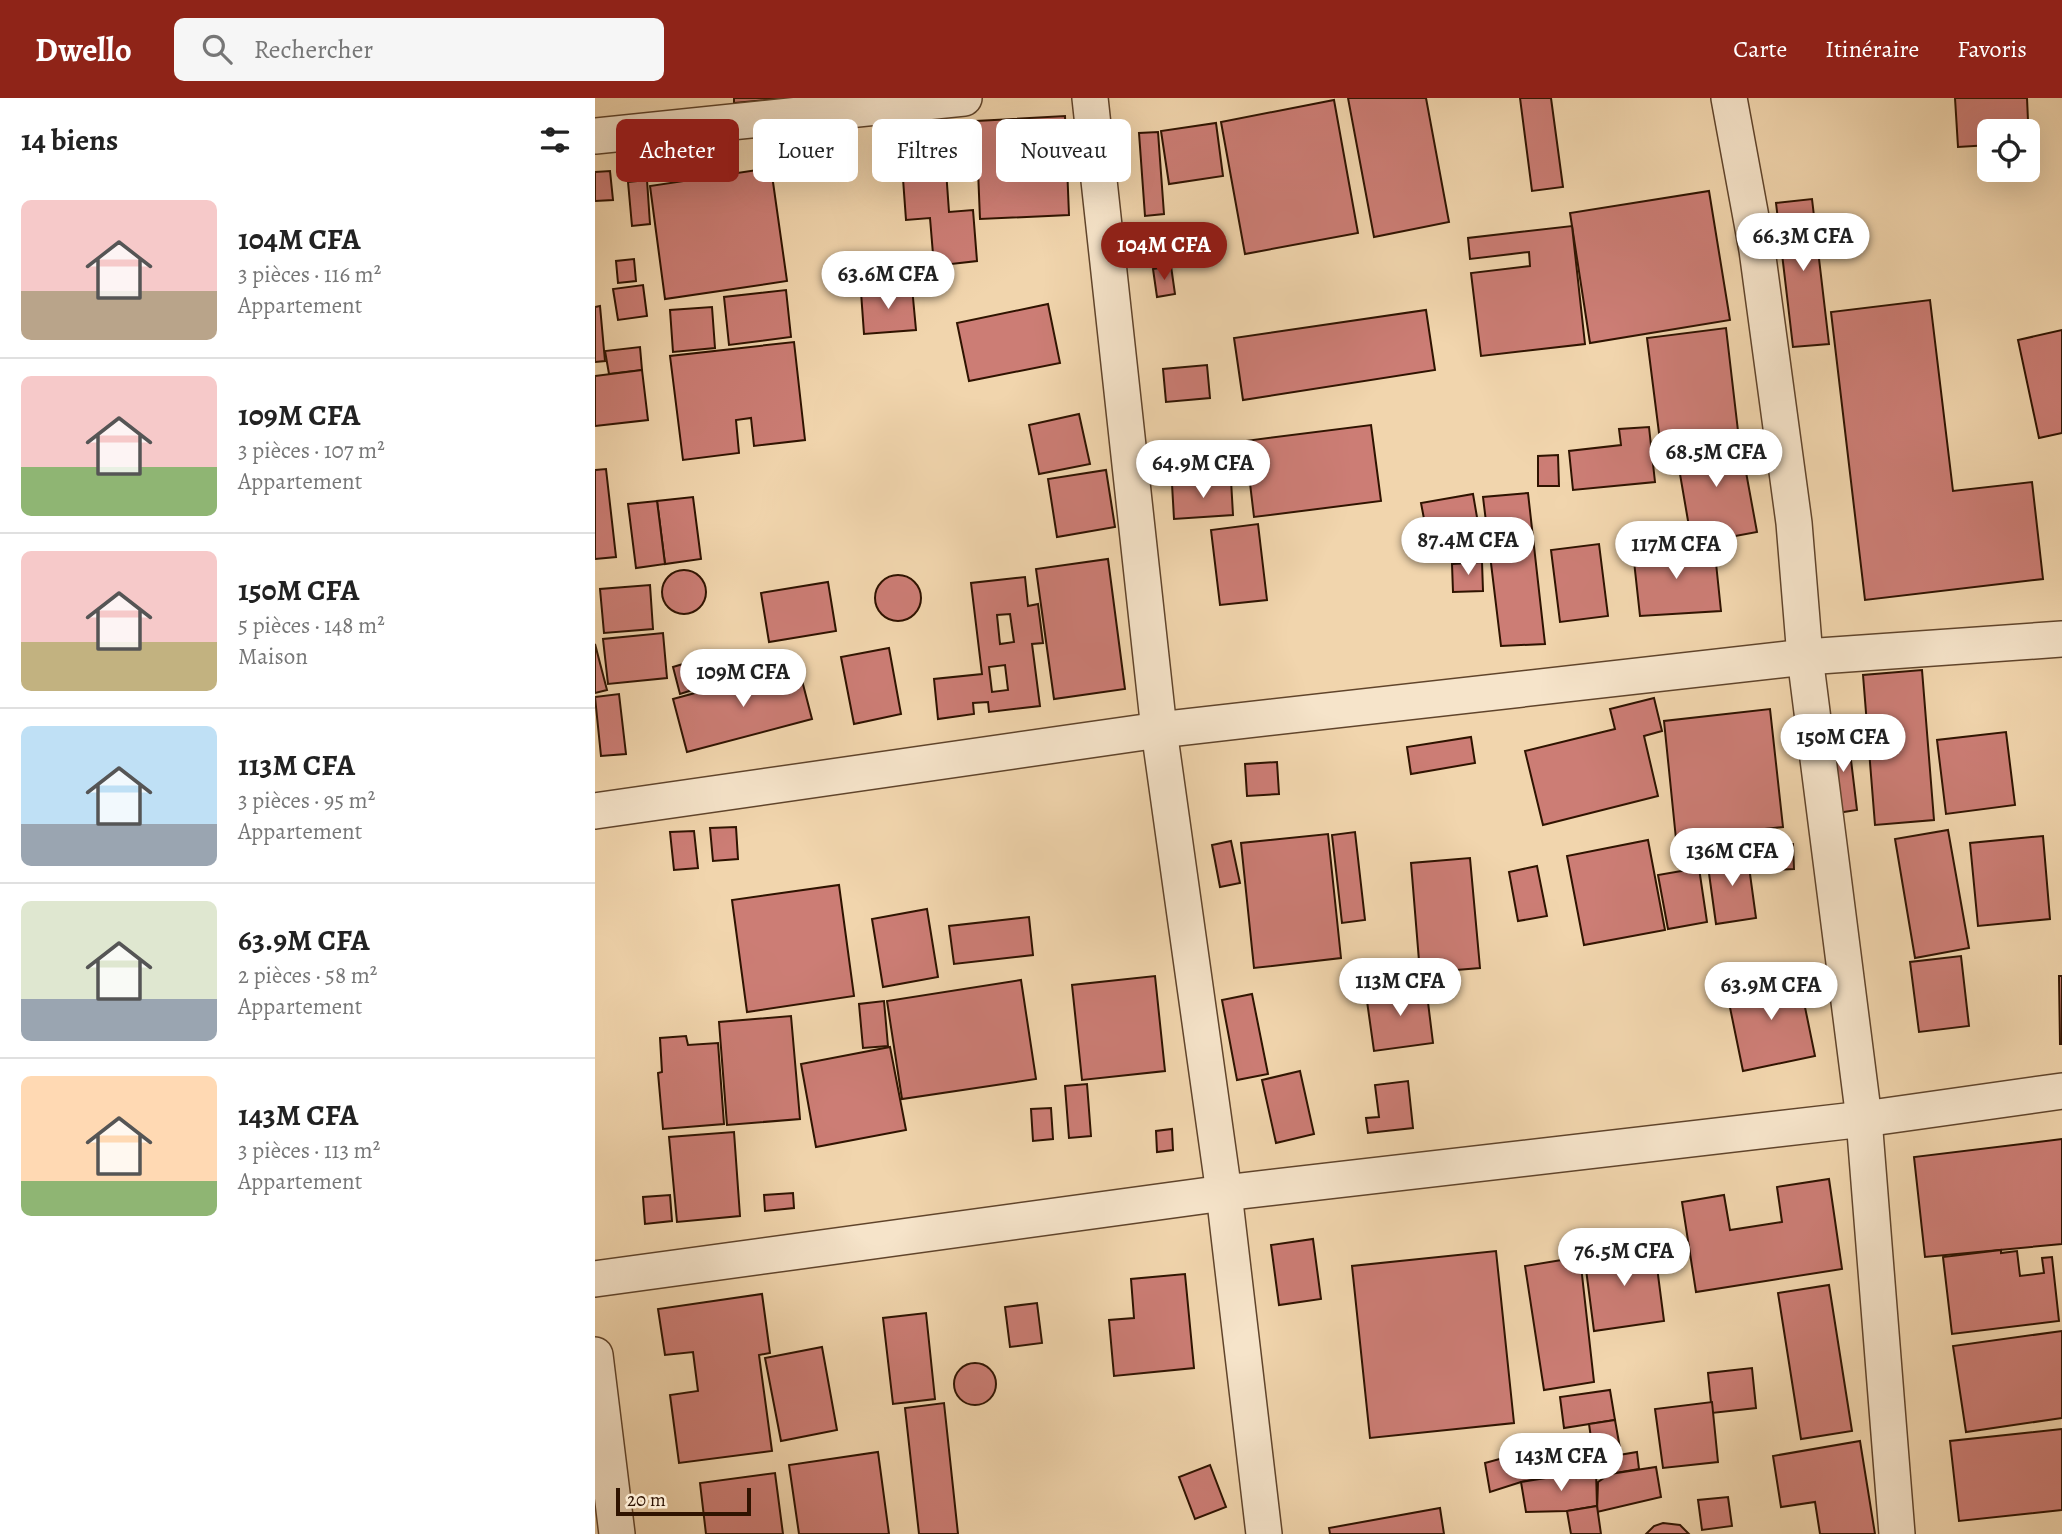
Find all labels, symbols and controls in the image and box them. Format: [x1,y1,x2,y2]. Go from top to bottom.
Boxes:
search box [174,18,664,81]
text: Dwello [35,27,132,72]
icon: search [198,30,236,68]
text: Rechercher [254,32,373,67]
text: Carte [1733,33,1787,65]
text: Itinéraire [1825,33,1919,65]
text: Favoris [1957,33,2027,65]
chip: Acheter [616,119,739,182]
chip: Louer [753,119,858,182]
chip: Filtres [872,119,982,182]
chip: Nouveau [996,119,1131,182]
map controls [1977,119,2040,182]
button: locate [1977,119,2040,182]
text: 14 biens [21,120,118,160]
icon: filters [536,121,574,159]
pin: 66.3M CFA [1723,214,1883,273]
text: 104M CFA [238,219,360,259]
text: 66.3M CFA [1753,220,1853,251]
pin: 104M CFA [1092,222,1236,282]
icon: home [77,228,161,312]
text: 104M CFA [1117,229,1211,260]
pin: 63.6M CFA [808,252,968,311]
text: 63.6M CFA [838,258,938,289]
text: 3 pièces · 116 m² [238,259,381,290]
text: Appartement [238,290,362,321]
text: 109M CFA [238,395,360,435]
icon: home [77,404,161,488]
pin: 68.5M CFA [1636,430,1796,489]
text: 3 pièces · 107 m² [238,435,385,466]
text: 68.5M CFA [1665,436,1767,467]
pin: 64.9M CFA [1123,440,1283,500]
text: 64.9M CFA [1152,447,1254,478]
text: Appartement [238,466,362,497]
pin: 87.4M CFA [1388,518,1548,577]
pin: 117M CFA [1604,522,1748,581]
text: 87.4M CFA [1417,524,1519,555]
text: 117M CFA [1631,528,1721,559]
text: 150M CFA [238,570,359,610]
icon: home [77,579,161,663]
text: 5 pièces · 148 m² [238,610,385,641]
text: Maison [238,641,308,672]
pin: 109M CFA [671,650,815,709]
text: 109M CFA [696,656,790,687]
pin: 150M CFA [1771,714,1915,774]
text: 150M CFA [1797,721,1889,752]
text: 113M CFA [238,745,355,785]
icon: home [77,754,161,838]
text: 3 pièces · 95 m² [238,785,375,816]
text: Appartement [238,816,362,847]
pin: 136M CFA [1660,828,1804,888]
text: 136M CFA [1686,835,1778,866]
text: 63.9M CFA [238,920,370,960]
icon: home [77,929,161,1013]
pin: 113M CFA [1328,958,1472,1018]
text: 2 pièces · 58 m² [238,960,377,991]
pin: 63.9M CFA [1691,962,1851,1022]
text: 113M CFA [1355,965,1445,996]
text: 63.9M CFA [1721,969,1821,1000]
text: Appartement [238,991,362,1022]
text: 143M CFA [238,1095,358,1135]
icon: home [77,1104,161,1188]
text: 3 pièces · 113 m² [238,1135,380,1166]
text: Appartement [238,1166,362,1197]
pin: 76.5M CFA [1544,1228,1704,1288]
text: 76.5M CFA [1574,1235,1674,1266]
pin: 143M CFA [1489,1434,1633,1493]
text: 143M CFA [1515,1440,1607,1471]
scale bar [616,1485,751,1517]
text: 20 m [627,1487,666,1513]

